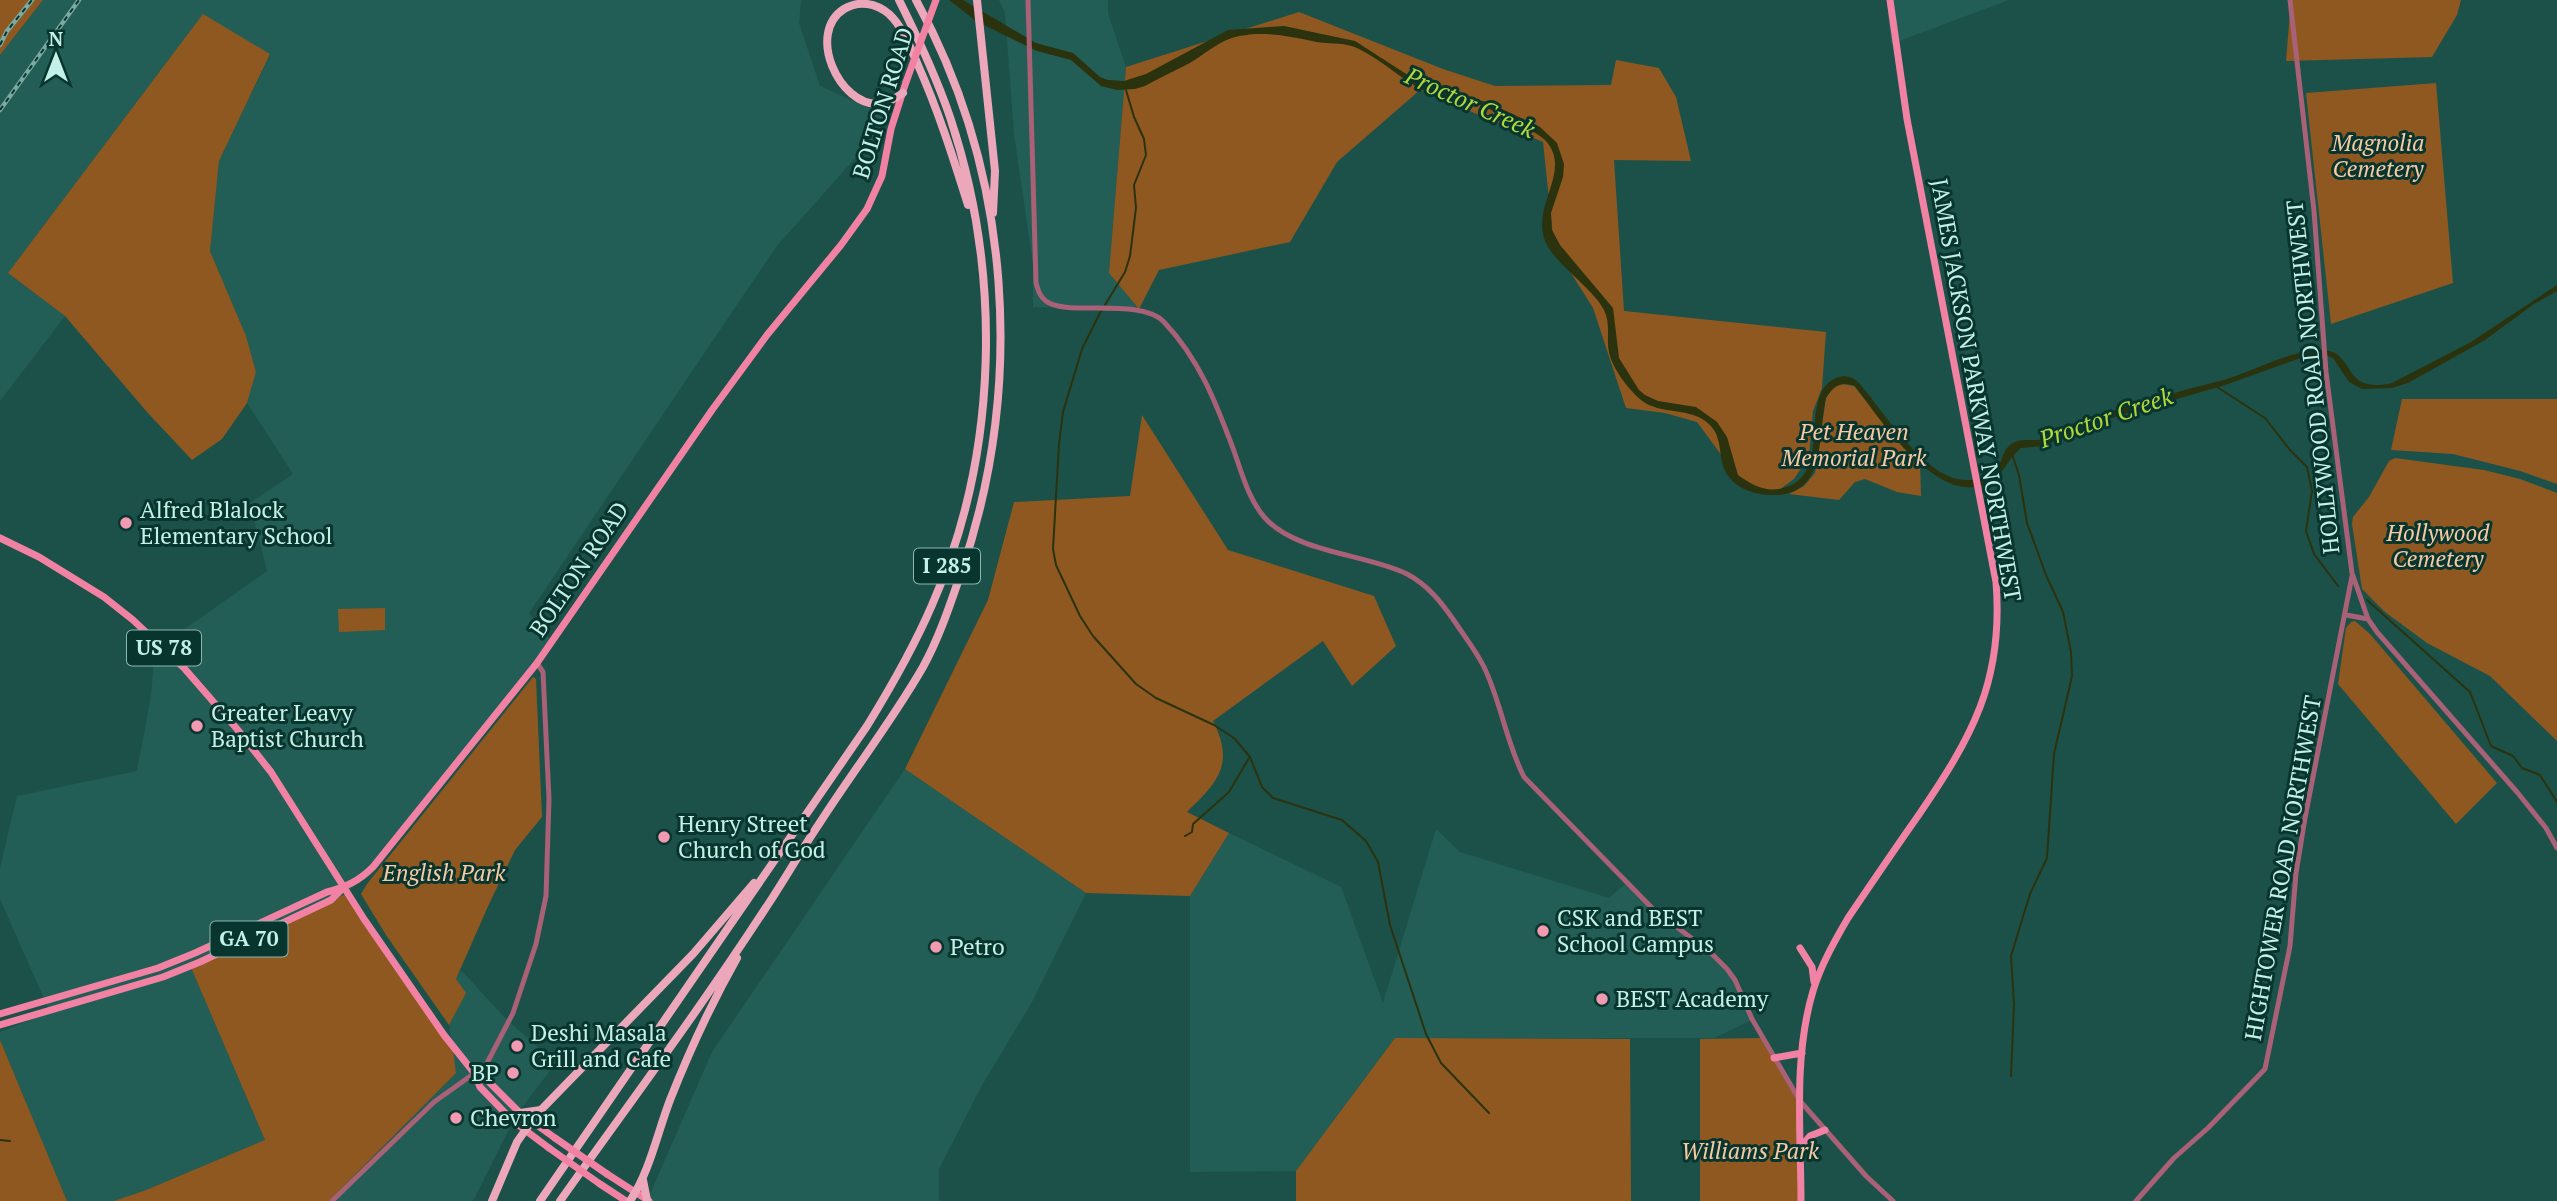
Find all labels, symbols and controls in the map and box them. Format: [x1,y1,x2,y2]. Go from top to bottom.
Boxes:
north arrow [21,21,91,91]
street label: BOLTON ROAD [845,24,920,182]
text: N [49,26,64,51]
water label: Proctor Creek [1400,59,1541,145]
park label: Magnolia Cemetery [2331,127,2424,184]
street label: JAMES JACKSON PARKWAY NORTHWEST [1924,176,2029,604]
street label: HOLLYWOOD ROAD NORTHWEST [2279,199,2346,555]
water label: Proctor Creek [2034,379,2177,455]
park label: Pet Heaven Memorial Park [1780,416,1928,473]
place label: Alfred Blalock Elementary School [140,494,333,551]
street label: BOLTON ROAD [522,495,635,642]
marker: Alfred Blalock Elementary School [118,515,134,531]
park label: Hollywood Cemetery [2386,517,2490,574]
road number: I 285 [914,548,980,584]
road number: US 78 [127,630,201,666]
street label: HIGHTOWER ROAD NORTHWEST [2237,693,2328,1043]
place label: Greater Leavy Baptist Church [211,697,364,754]
marker: Greater Leavy Baptist Church [189,718,205,734]
place label: Henry Street Church of God [678,808,826,865]
marker: Henry Street Church of God [656,829,672,845]
park label: English Park [382,857,506,888]
place label: CSK and BEST School Campus [1557,902,1714,959]
road number: GA 70 [210,922,288,956]
marker: CSK and BEST School Campus [1535,923,1551,939]
place label: Petro [950,931,1005,962]
marker: Petro [928,939,944,955]
place label: BEST Academy [1616,983,1769,1014]
marker: BEST Academy [1594,991,1610,1007]
place label: Deshi Masala Grill and Cafe [531,1017,671,1074]
marker: Deshi Masala Grill and Cafe [509,1038,525,1054]
place label: BP [471,1057,499,1088]
marker: BP [505,1065,521,1081]
place label: Chevron [470,1102,557,1133]
marker: Chevron [448,1110,464,1126]
park label: Williams Park [1681,1135,1820,1166]

